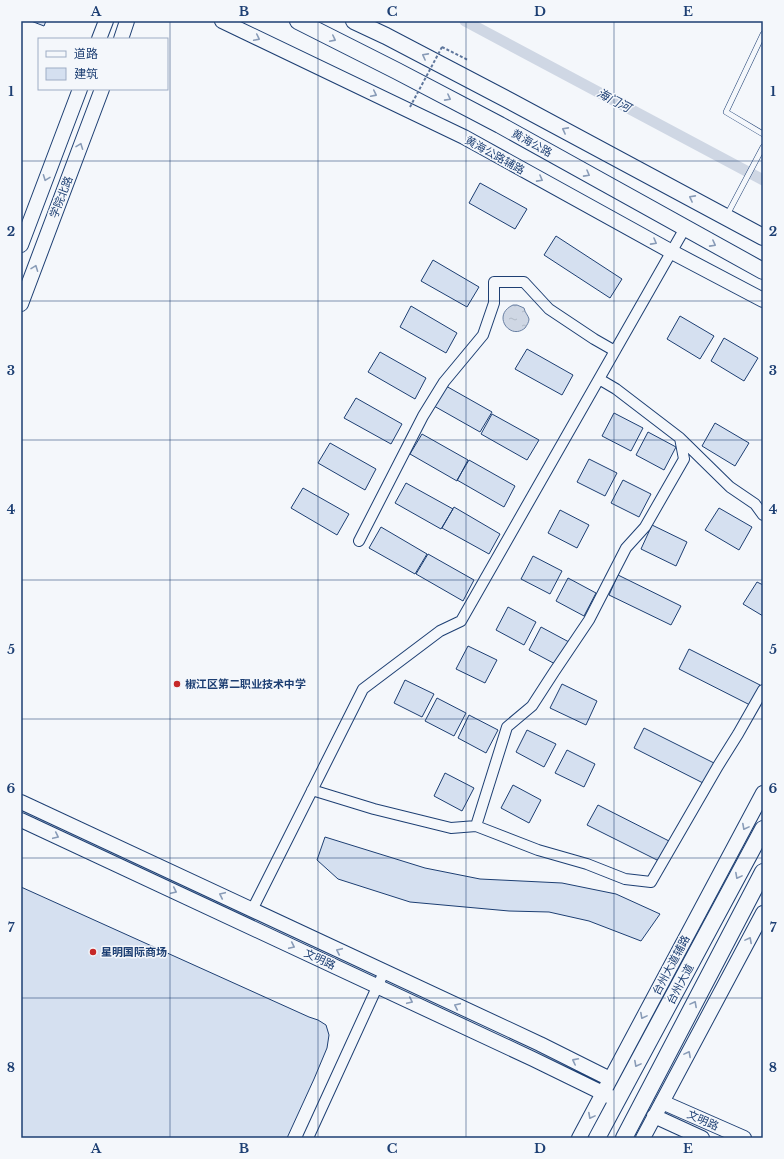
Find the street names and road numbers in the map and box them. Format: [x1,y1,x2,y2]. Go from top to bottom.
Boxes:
street label: 黄海公路 [509,126,555,160]
street label: 黄海公路辅路 [463,133,527,177]
street label: 学院北路 [47,174,75,220]
street label: 台州大道辅路 [650,933,692,997]
street label: 文明路 [302,946,338,972]
street label: 台州大道 [664,961,696,1007]
street label: 文明路 [685,1107,721,1133]

